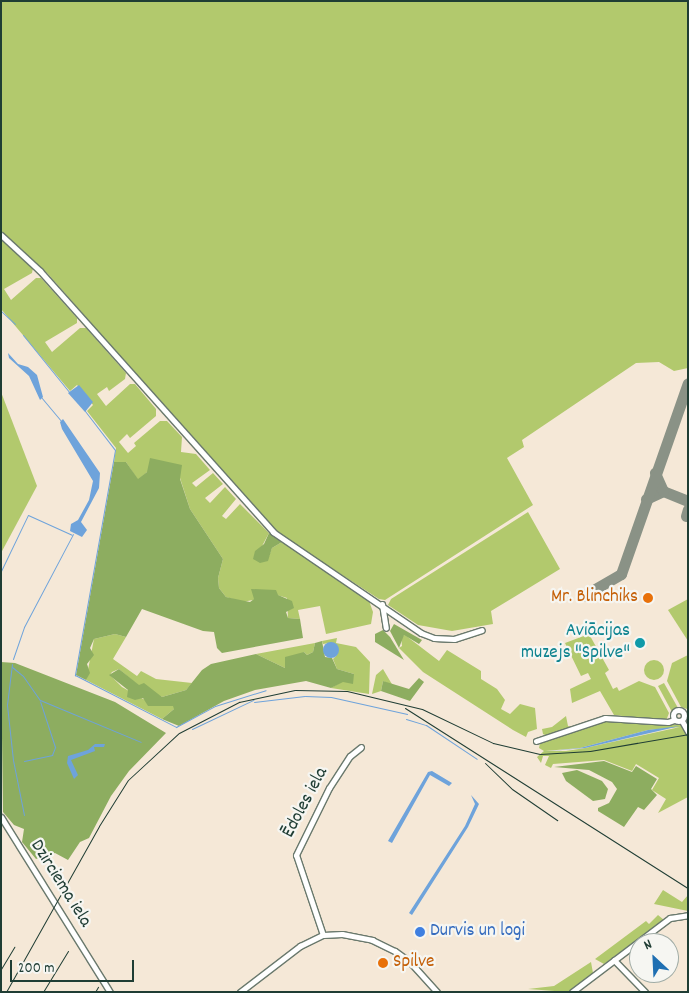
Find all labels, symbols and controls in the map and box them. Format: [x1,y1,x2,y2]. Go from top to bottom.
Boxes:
place label: Mr. Blinchiks [551,587,638,609]
marker: Mr. Blinchiks [642,592,654,604]
place label: Aviācijas muzejs "Spilve" [521,621,630,665]
marker: Aviācijas muzejs "Spilve" [634,637,646,649]
street label: Ēdoles iela [278,764,334,842]
street label: Dzirciema iela [24,836,96,932]
place label: Durvis un logi [430,921,525,943]
marker: Durvis un logi [414,926,426,938]
north arrow [629,933,679,983]
text: N [641,935,655,956]
scale bar [12,950,136,982]
place label: Spilve [393,952,434,974]
marker: Spilve [377,957,389,969]
text: 200 m [18,958,55,980]

